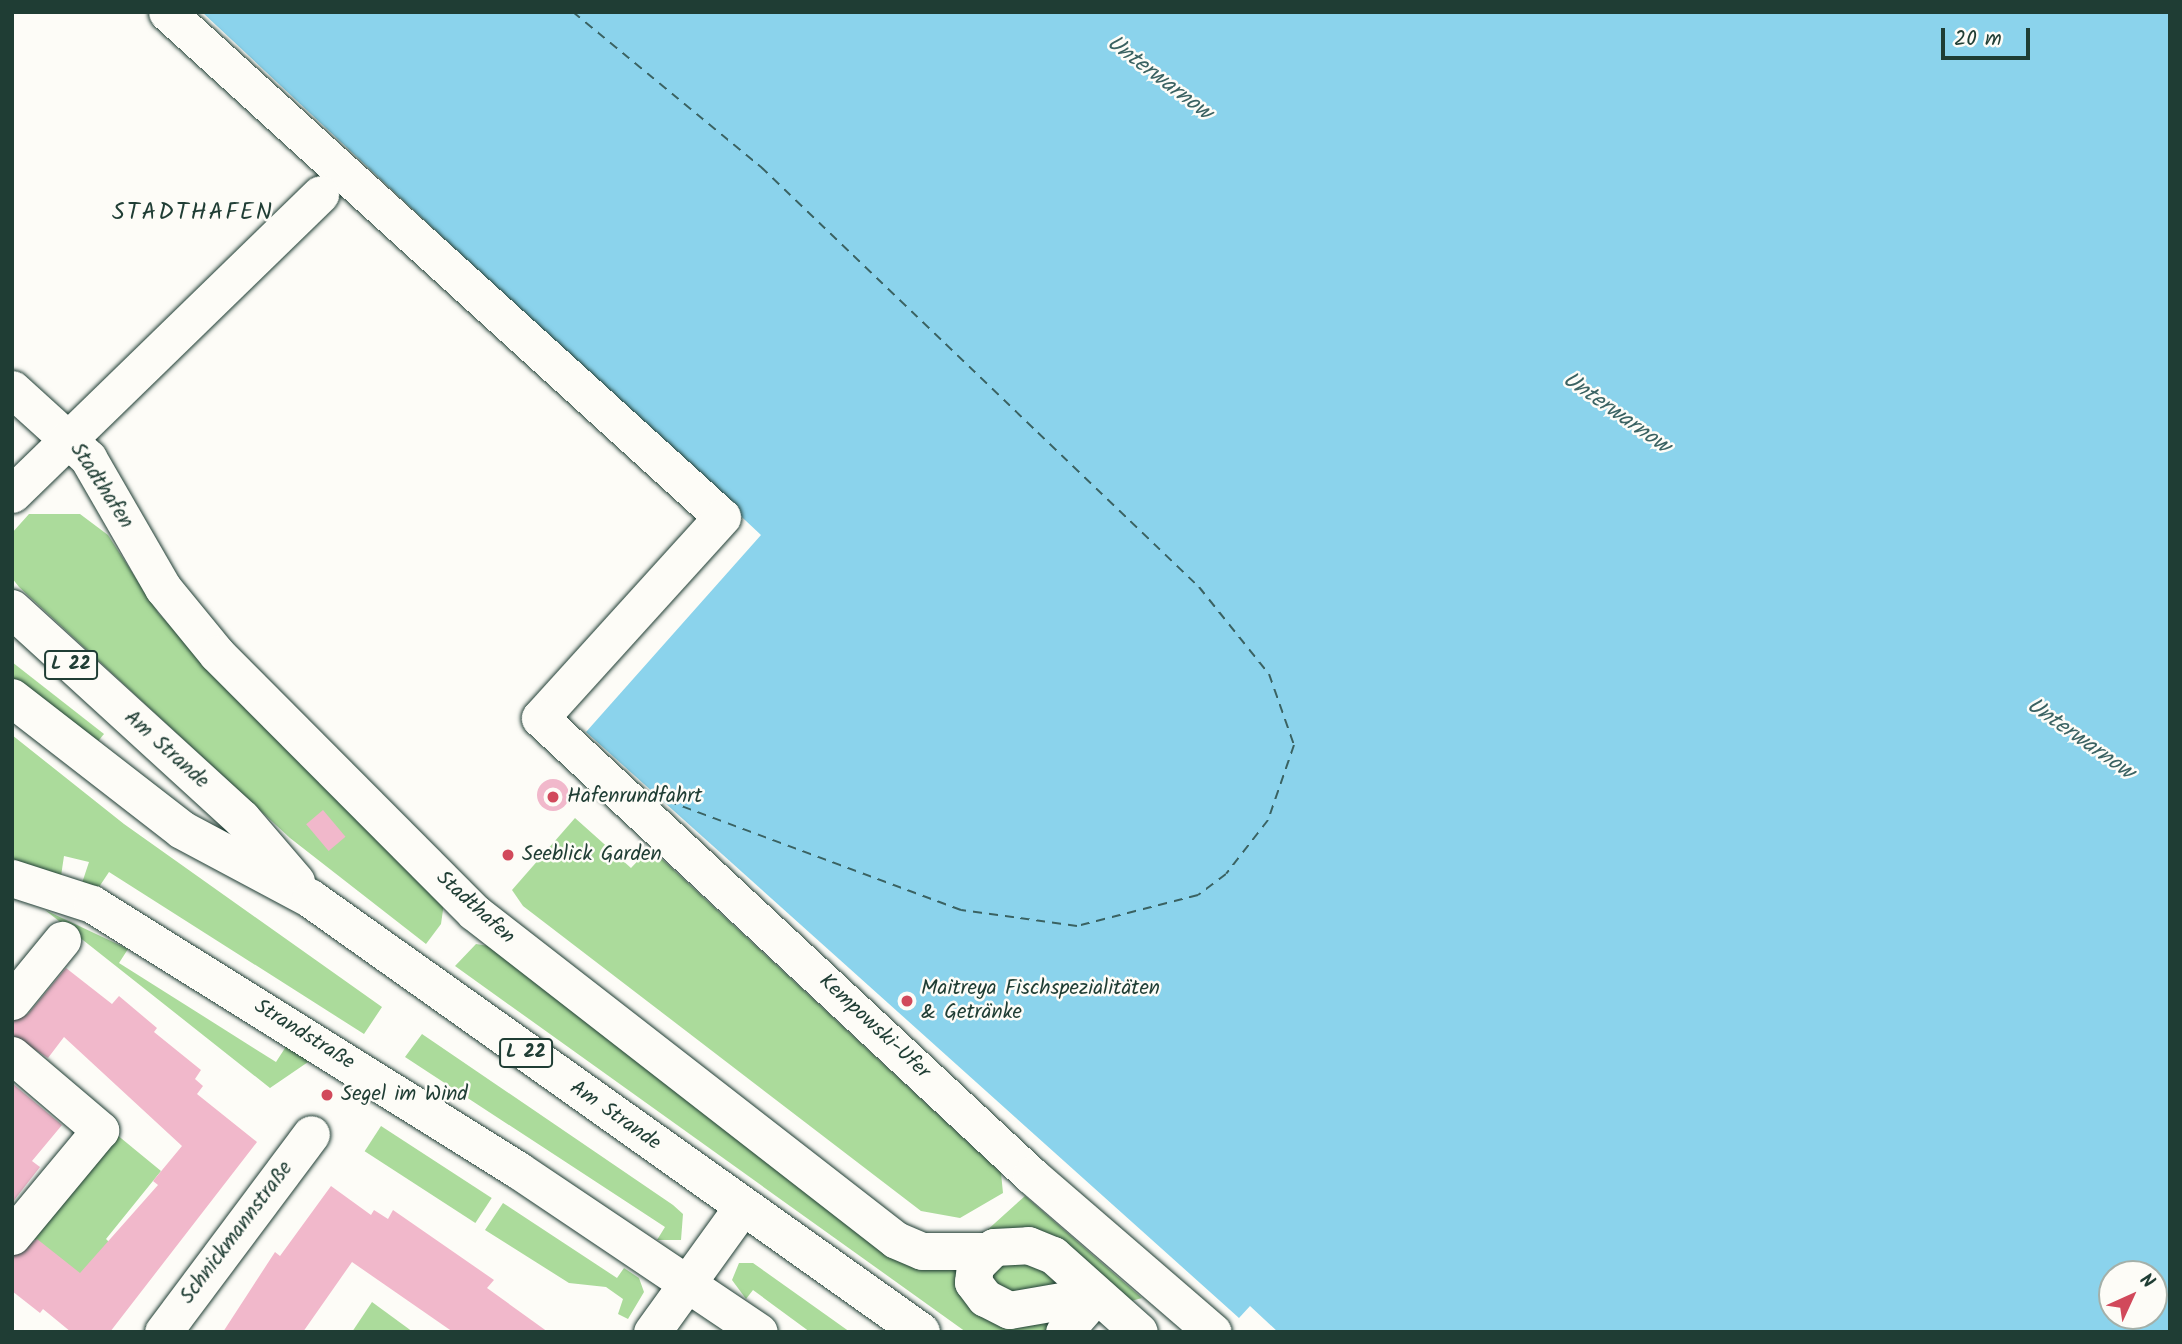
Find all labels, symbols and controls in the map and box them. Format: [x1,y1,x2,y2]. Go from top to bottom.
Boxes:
scale bar [1944,14,2033,58]
text: 20 m [1954,23,2002,56]
water label: Unterwarnow [1101,29,1217,127]
district label: STADTHAFEN [113,199,273,227]
water label: Unterwarnow [1557,366,1675,460]
street label: Stadthafen [64,438,138,534]
road number: L 22 [43,650,99,680]
water label: Unterwarnow [2021,692,2139,786]
street label: Am Strande [119,705,213,795]
place label: Hafenrundfahrt [567,784,702,810]
marker: Hafenrundfahrt [545,789,561,805]
place label: Seeblick Garden [522,842,662,868]
marker: Seeblick Garden [500,847,516,863]
street label: Stadthafen [430,866,520,950]
street label: Kempowski-Ufer [813,969,935,1085]
place label: Maitreya Fischspezialitäten & Getränke [921,976,1160,1026]
marker: Maitreya Fischspezialitäten & Getränke [899,993,915,1009]
street label: Strandstraße [249,994,359,1076]
road number: L 22 [498,1037,554,1068]
street label: Am Strande [565,1076,665,1156]
place label: Segel im Wind [341,1082,468,1108]
marker: Segel im Wind [319,1087,335,1103]
street label: Schnickmannstraße [175,1157,299,1309]
north arrow [2098,1260,2168,1330]
text: N [2132,1267,2161,1296]

